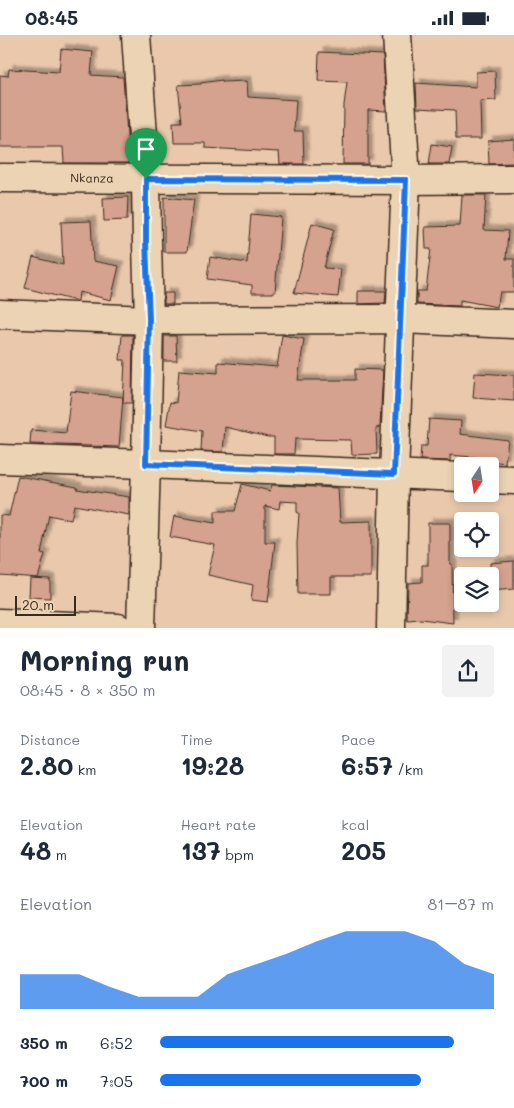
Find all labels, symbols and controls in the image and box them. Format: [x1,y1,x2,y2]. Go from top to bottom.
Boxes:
text: 08:45 [25,5,78,30]
pin [125,128,167,179]
icon: arrive [132,135,160,163]
street label: Nkanza [70,169,114,186]
north arrow [454,457,499,503]
map controls [454,457,499,612]
button: locate [454,512,499,557]
button: layers [454,567,499,612]
scale bar [15,593,76,616]
text: 20 m [22,595,54,614]
text: Morning run [20,642,189,678]
button: share [442,645,494,697]
text: 08:45 · 8 × 350 m [20,679,155,700]
text: Distance [20,730,80,749]
text: Time [181,730,213,749]
text: Pace [341,730,376,749]
text: 2.80 [20,749,73,781]
text: 19:28 [181,749,244,781]
text: 6:57 [341,749,393,781]
text: km [73,760,96,779]
text: /km [393,760,423,779]
text: Elevation [20,815,83,834]
text: Heart rate [181,815,256,834]
text: kcal [341,815,369,834]
text: 48 [20,834,51,866]
text: 137 [181,834,221,866]
text: 205 [341,834,386,866]
text: m [51,845,67,864]
text: bpm [221,845,254,864]
text: Elevation [20,893,92,914]
text: 81–87 m [428,893,494,914]
text: 350 m [20,1032,68,1053]
text: 6:52 [100,1032,133,1053]
text: 700 m [20,1070,68,1091]
text: 7:05 [100,1070,133,1091]

